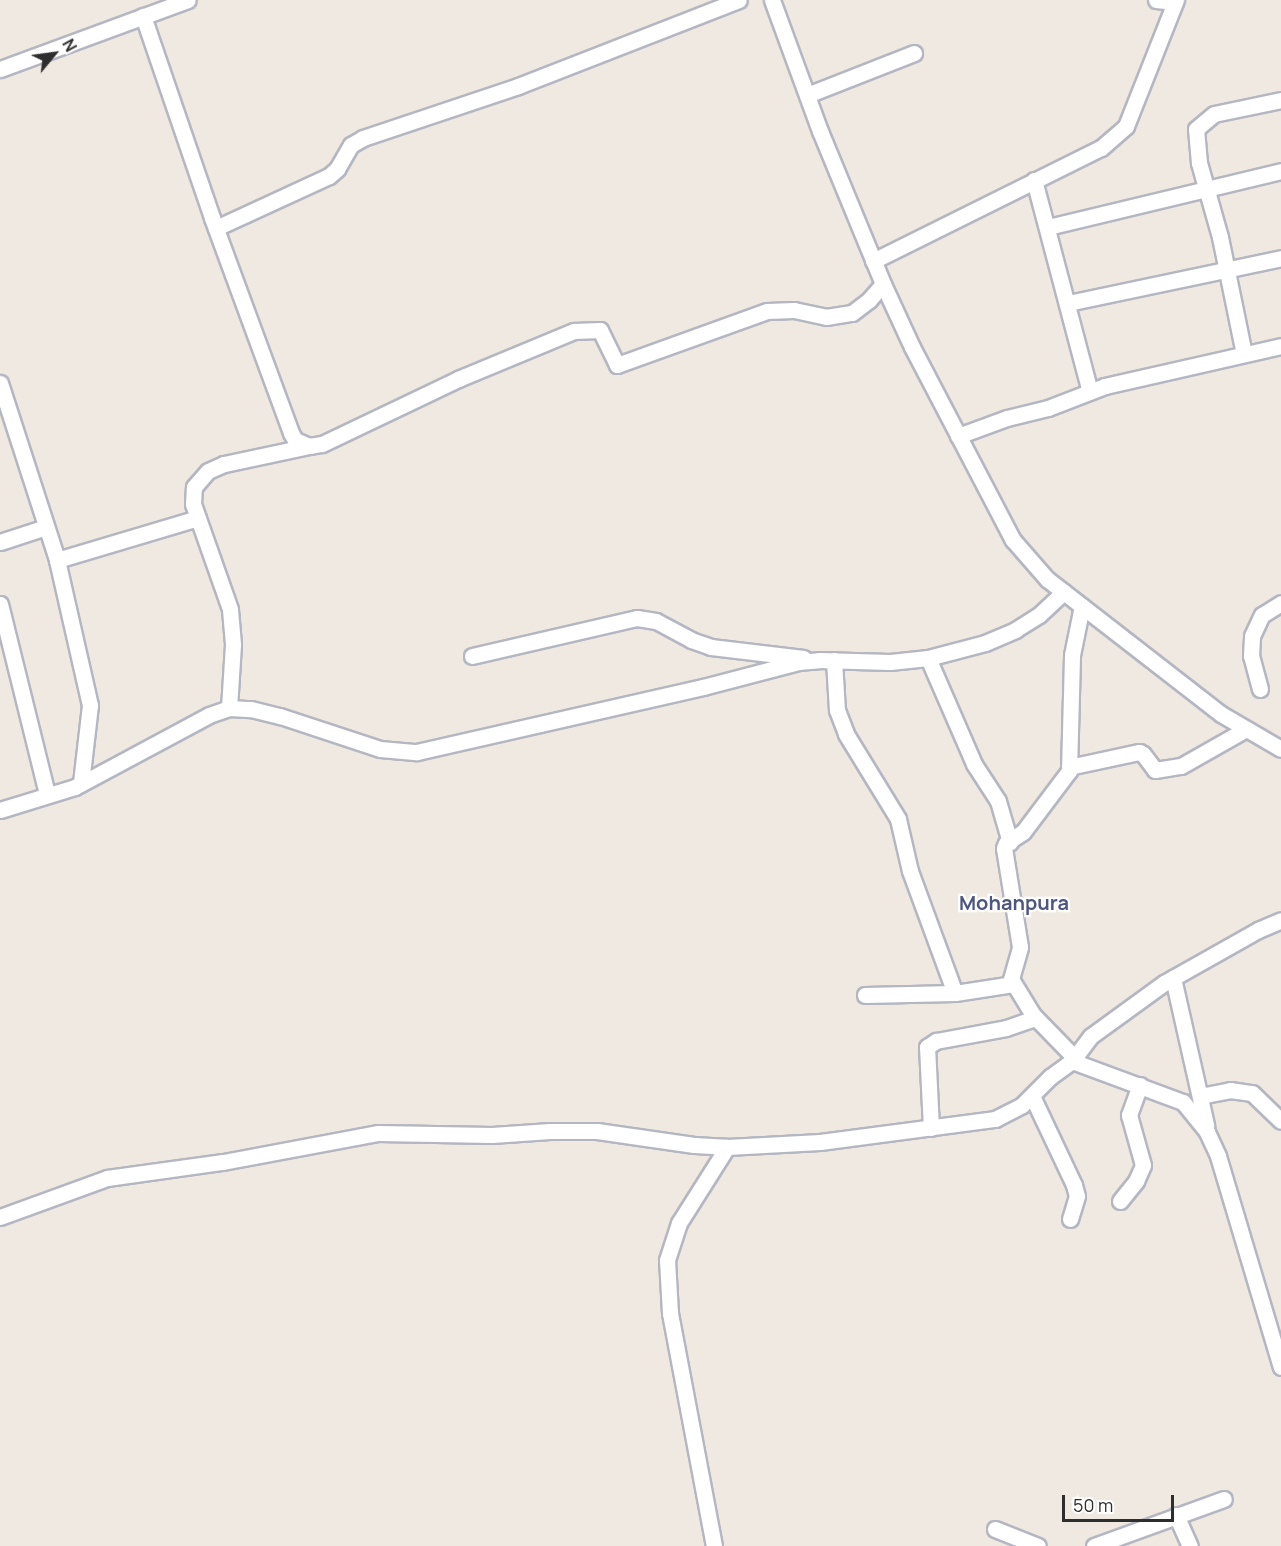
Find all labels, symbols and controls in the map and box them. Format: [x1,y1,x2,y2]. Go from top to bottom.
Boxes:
north arrow [24,24,84,84]
text: N [57,35,82,56]
district label: Mohanpura [959,890,1069,914]
scale bar [1065,1483,1178,1521]
text: 50 m [1073,1493,1113,1517]

